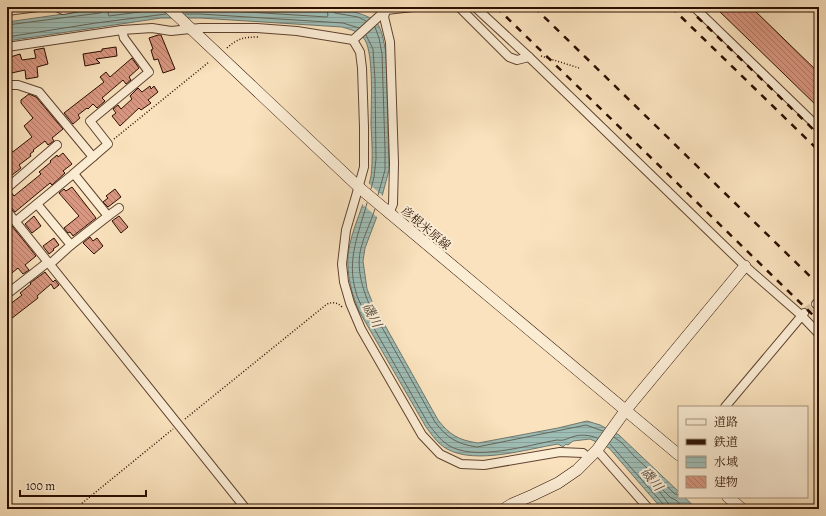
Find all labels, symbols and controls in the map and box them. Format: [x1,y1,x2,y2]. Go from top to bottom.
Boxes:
street label: 彦根米原線 [398,203,454,253]
water label: 磯川 [358,300,387,332]
legend [678,406,808,498]
text: 道路 [714,414,738,430]
text: 鉄道 [713,434,738,450]
text: 水域 [714,454,738,470]
water label: 磯川 [637,464,668,496]
scale bar [20,472,146,498]
text: 建物 [714,474,738,490]
text: 100 m [26,478,55,494]

